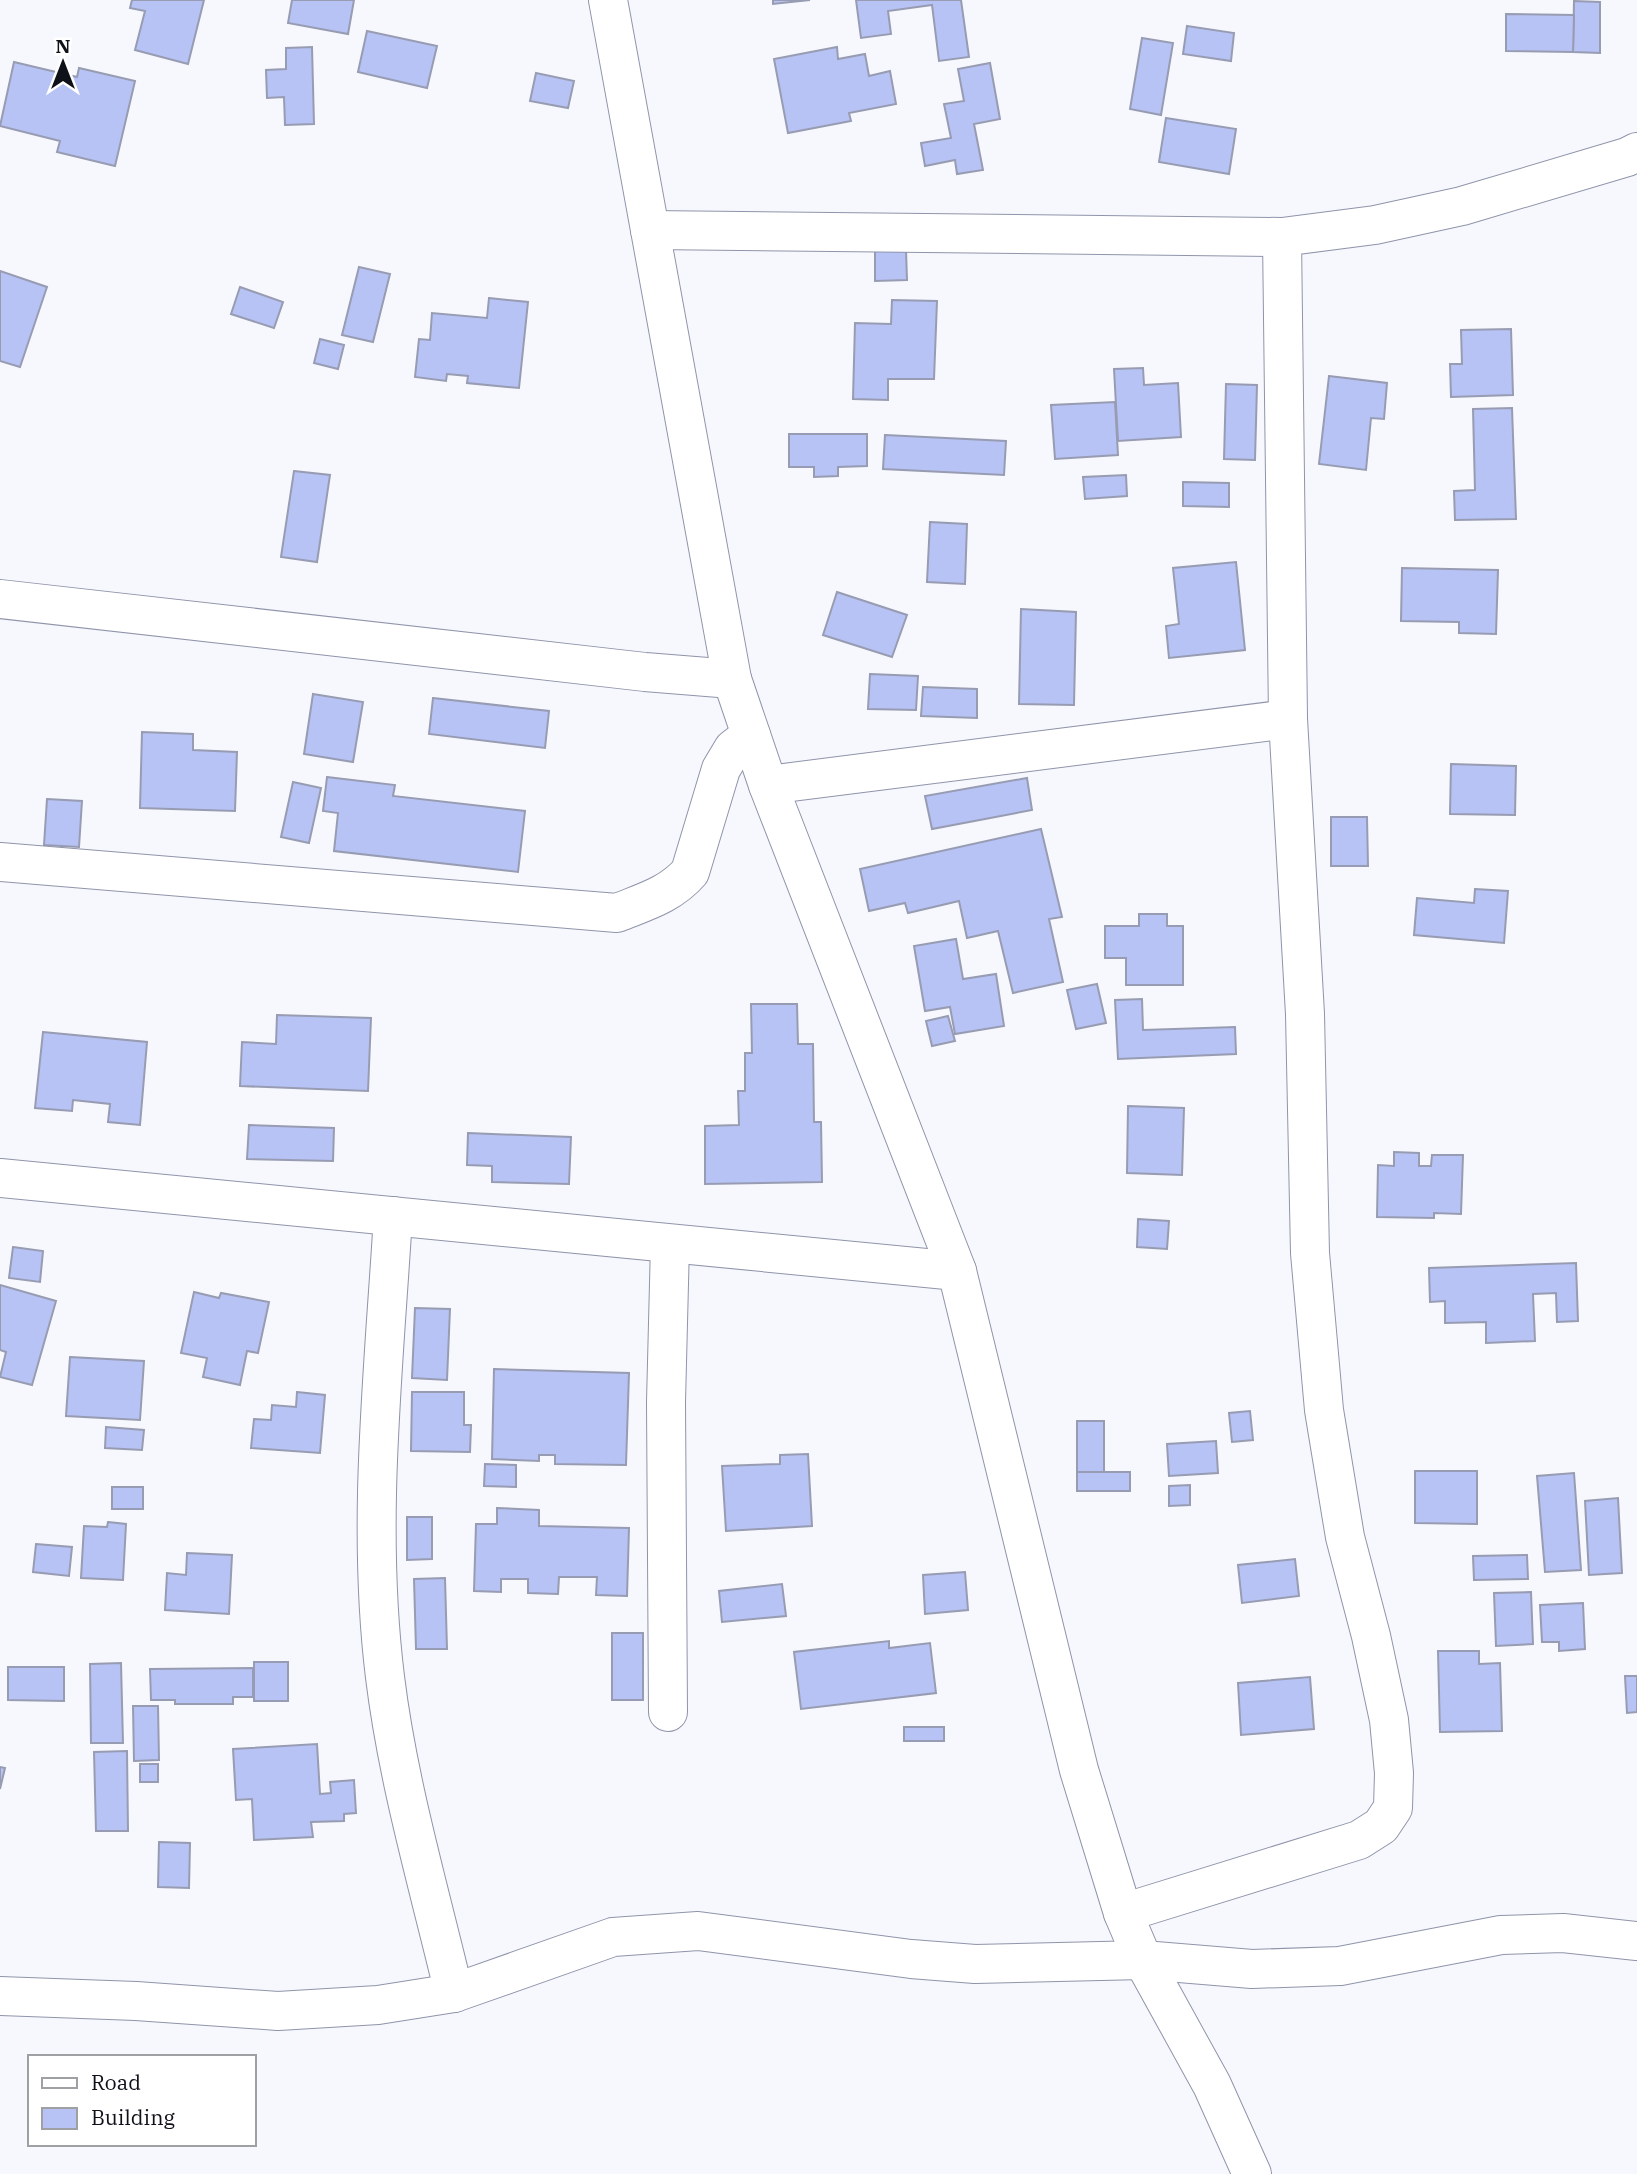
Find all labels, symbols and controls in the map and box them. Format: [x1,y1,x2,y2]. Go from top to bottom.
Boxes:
north arrow [28,28,98,98]
text: N [55,34,71,58]
legend [28,2055,256,2146]
text: Road [91,2068,141,2096]
text: Building [91,2103,176,2131]

